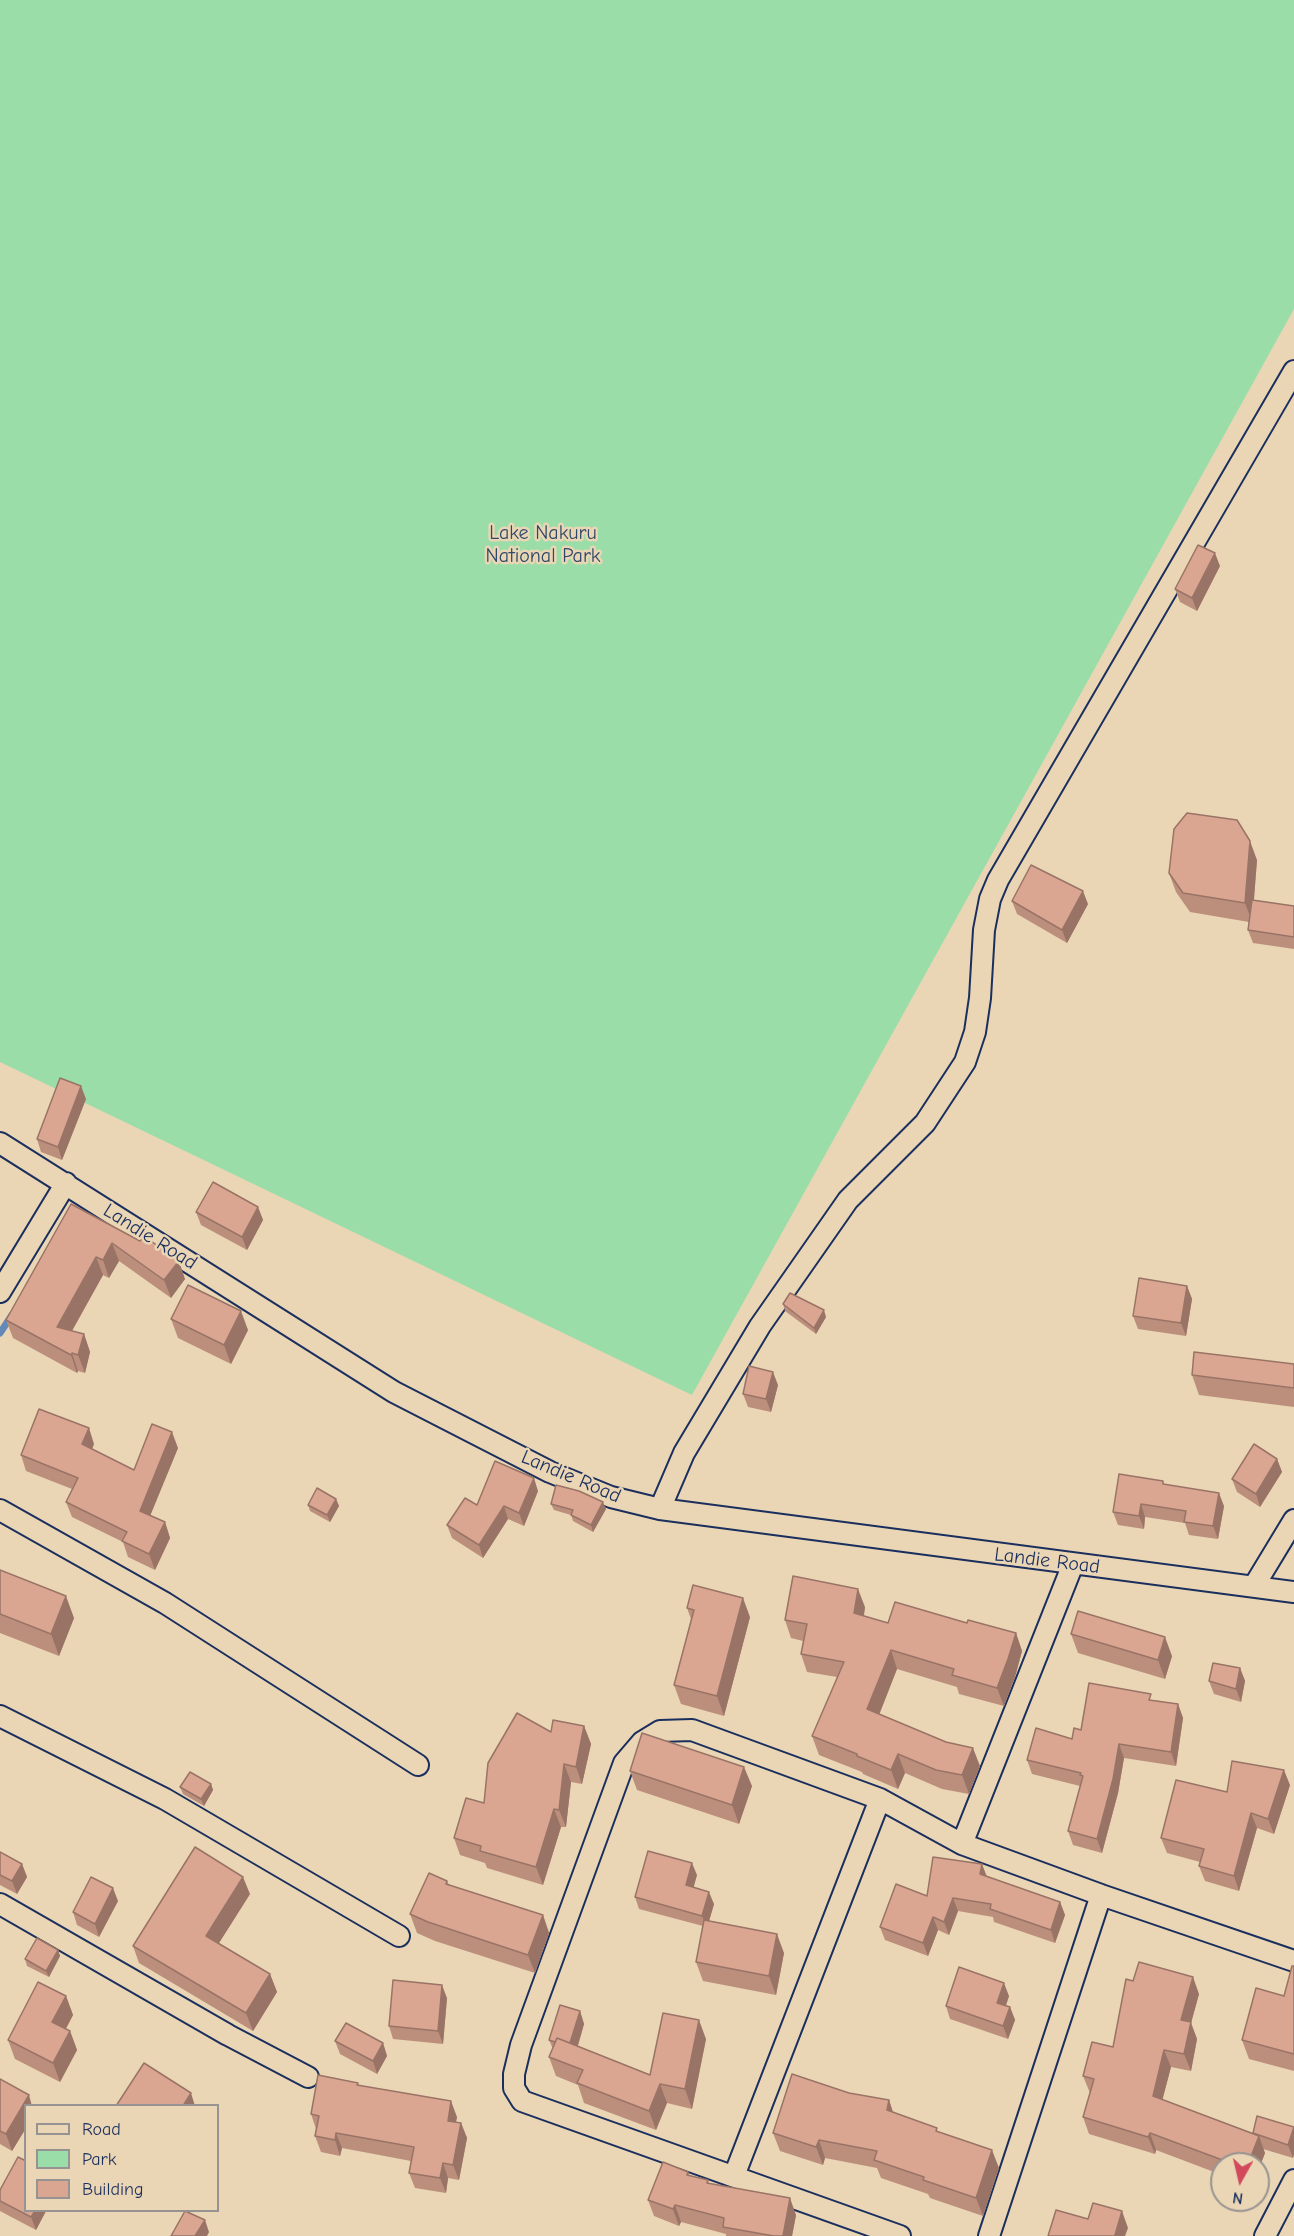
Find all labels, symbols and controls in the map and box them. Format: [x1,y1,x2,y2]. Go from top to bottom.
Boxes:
park label: Lake Nakuru National Park [485,521,601,568]
street label: Landie Road [99,1199,201,1275]
street label: Landie Road [517,1445,625,1509]
street label: Landie Road [993,1543,1101,1579]
legend [24,2104,219,2212]
text: Road [82,2119,121,2140]
text: Park [82,2149,116,2170]
north arrow [1210,2152,1270,2212]
text: Building [82,2179,144,2200]
text: N [1231,2188,1244,2207]

